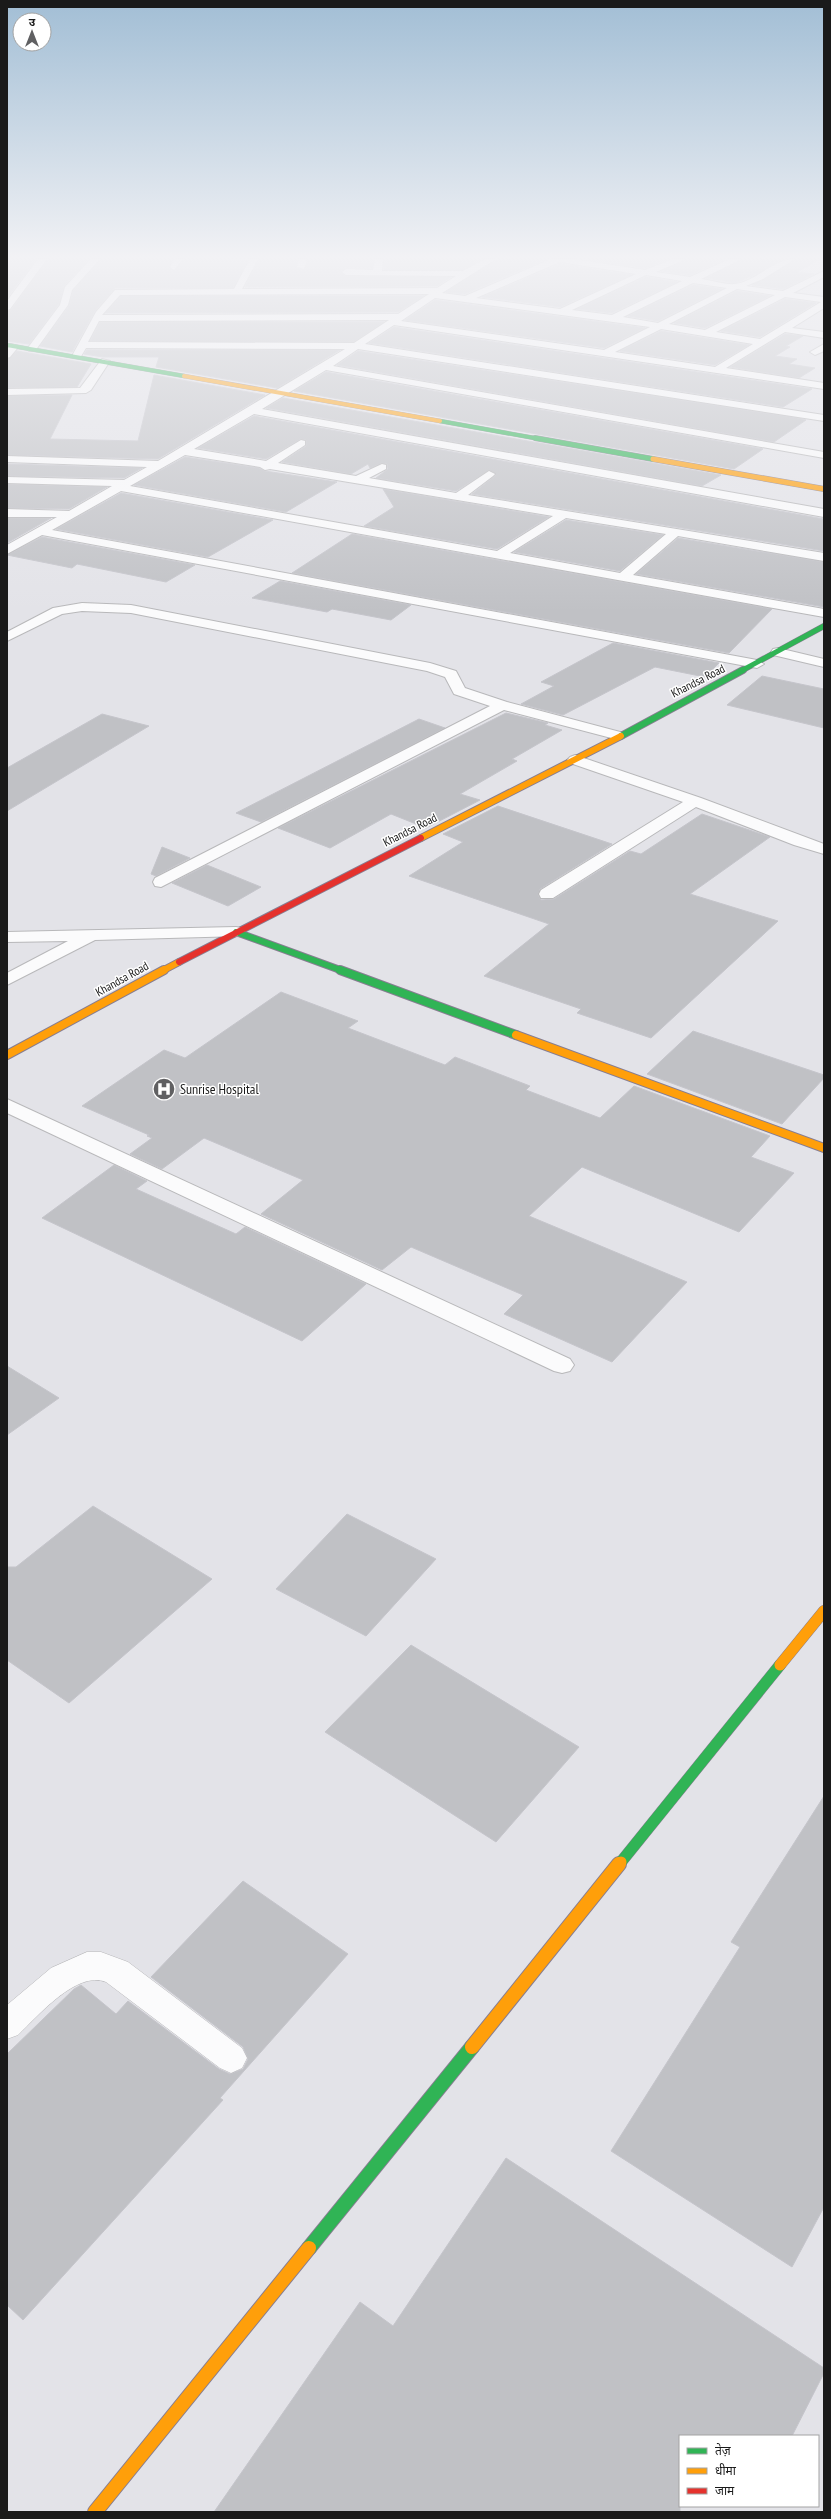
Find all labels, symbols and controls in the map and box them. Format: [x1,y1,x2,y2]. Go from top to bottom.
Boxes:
north arrow [12,12,52,52]
text: उ [29,15,36,29]
street label: Khandsa Road [668,661,727,700]
street label: Khandsa Road [380,810,439,849]
street label: Khandsa Road [93,958,151,999]
hospital icon: Sunrise Hospital [151,1076,177,1102]
place label: Sunrise Hospital [180,1080,259,1098]
legend [679,2435,819,2507]
text: तेज़ [715,2443,732,2458]
text: धीमा [715,2463,737,2478]
text: जाम [715,2483,735,2498]

